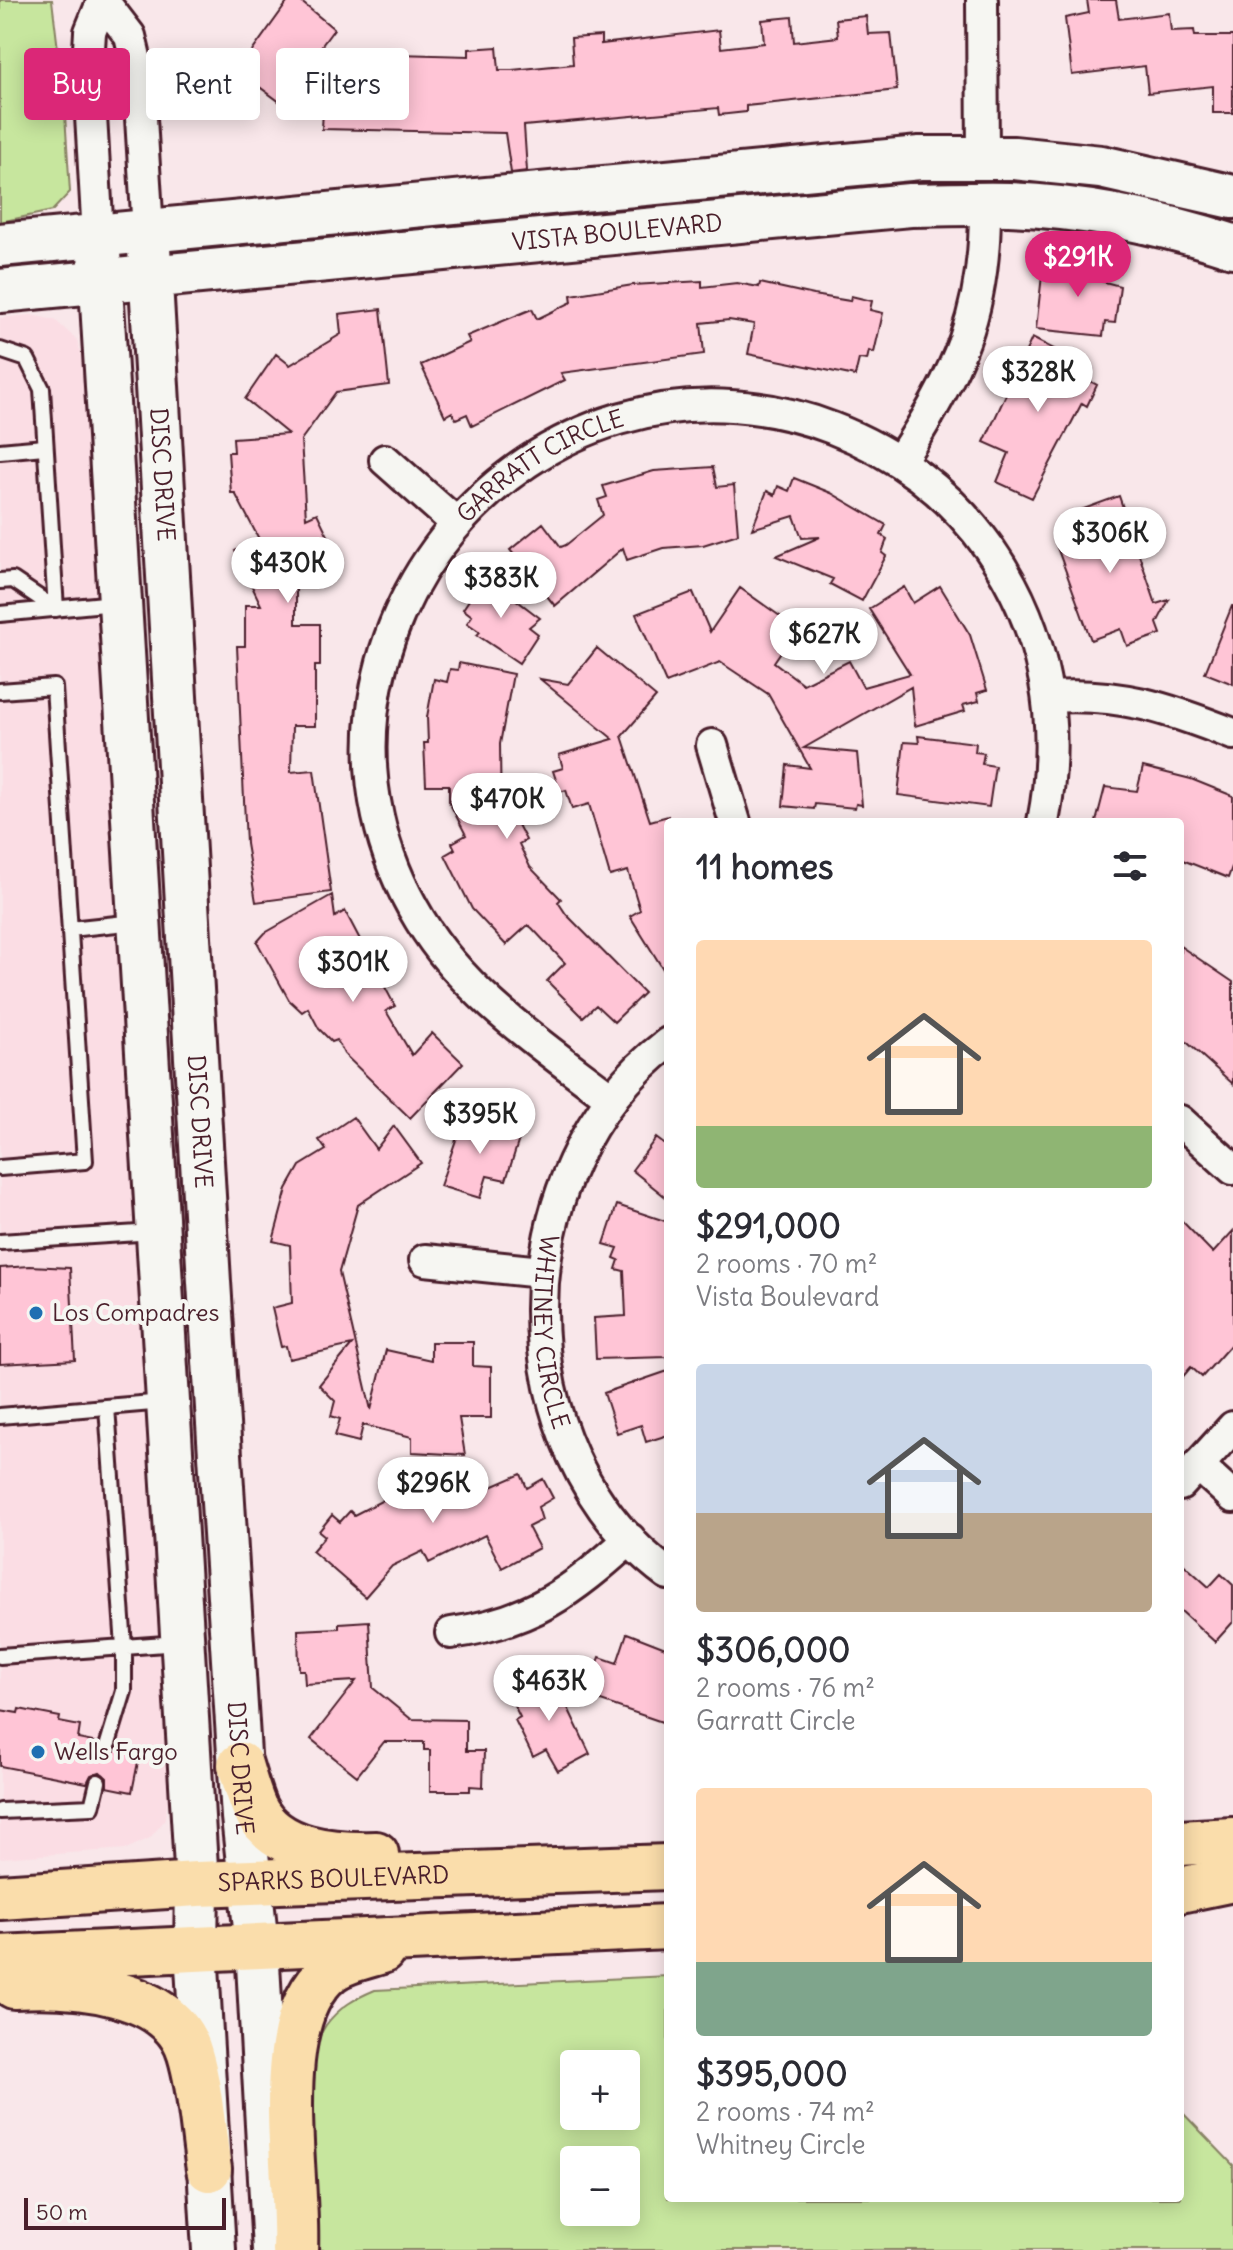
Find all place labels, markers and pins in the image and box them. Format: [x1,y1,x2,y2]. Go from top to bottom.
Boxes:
pin: $291K [1022,231,1134,299]
pin: $328K [982,346,1094,414]
pin: $306K [1054,507,1166,575]
pin: $430K [232,537,344,605]
pin: $383K [445,552,557,620]
pin: $627K [768,608,880,676]
pin: $470K [451,773,563,841]
pin: $301K [297,936,409,1004]
pin: $395K [424,1088,536,1156]
place label: Los Compadres [52,1297,219,1327]
marker: Los Compadres [27,1304,45,1322]
pin: $296K [377,1457,489,1525]
pin: $463K [493,1655,605,1723]
place label: Wells Fargo [54,1736,178,1766]
marker: Wells Fargo [29,1743,47,1761]

